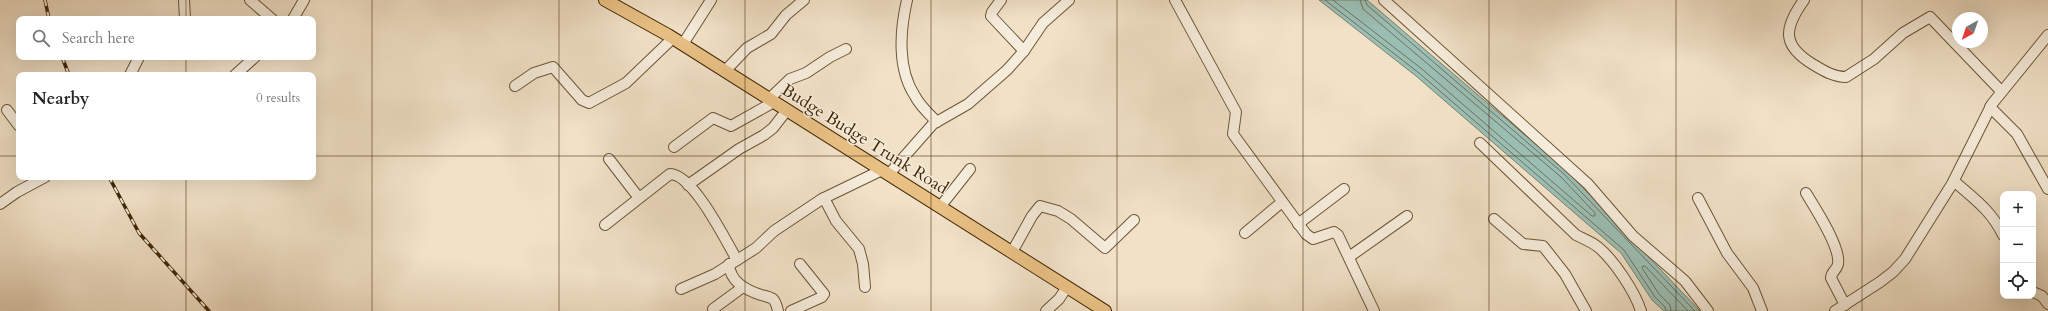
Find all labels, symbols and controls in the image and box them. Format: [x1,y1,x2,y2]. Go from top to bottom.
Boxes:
north arrow [1952,12,1988,48]
search box [16,16,316,60]
icon: search [30,27,52,49]
text: Search here [62,28,135,48]
street label: Budge Budge Trunk Road [777,78,953,200]
text: Nearby [32,87,89,110]
text: 0 results [256,89,300,107]
map controls [2000,191,2036,299]
button: + [2000,191,2036,227]
button: − [2000,227,2036,263]
button: locate [2000,263,2036,299]

